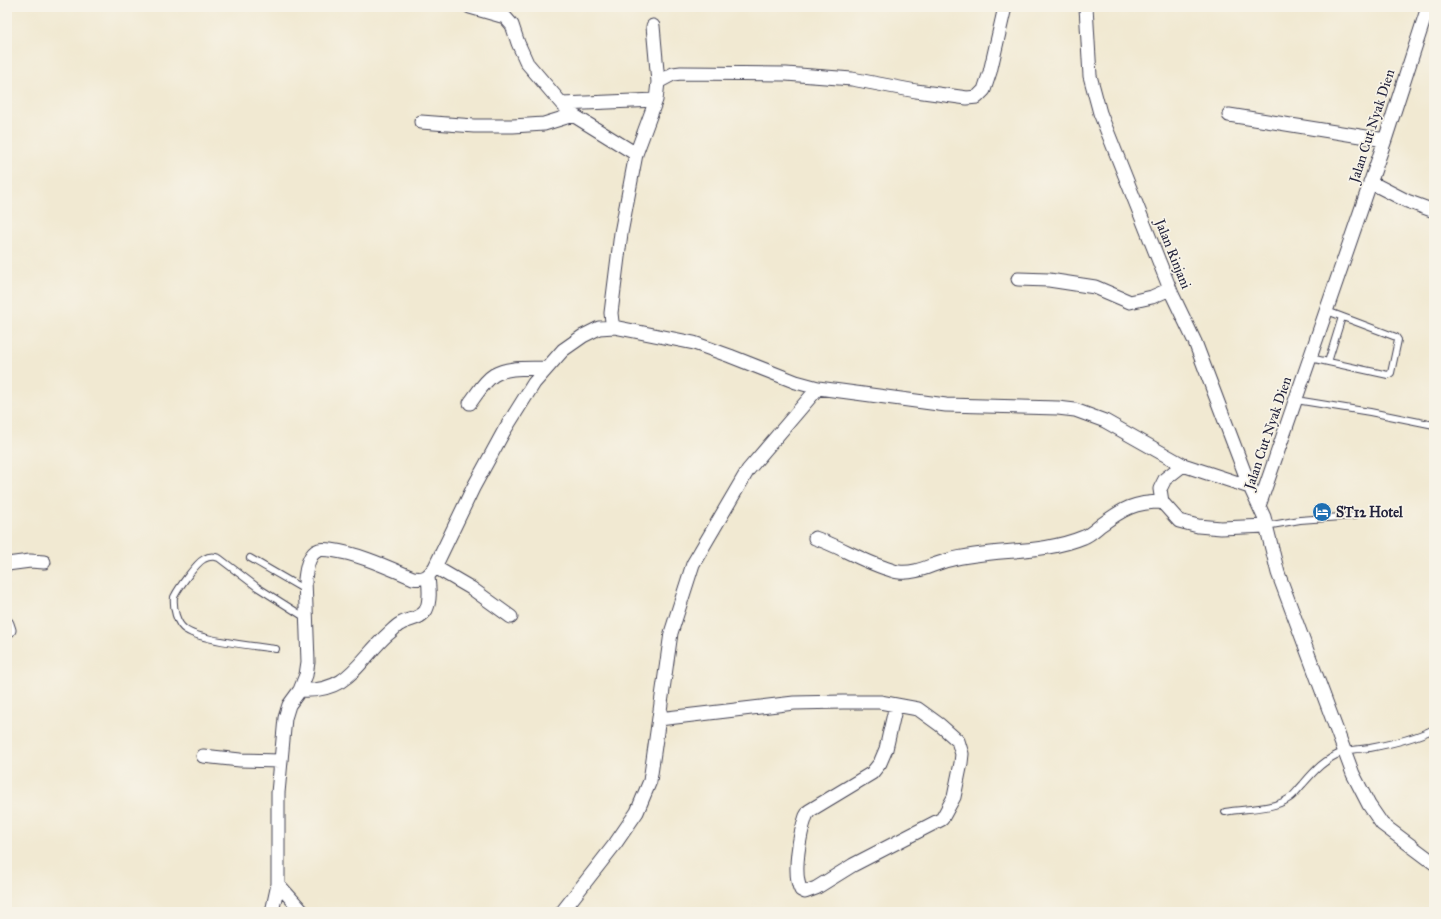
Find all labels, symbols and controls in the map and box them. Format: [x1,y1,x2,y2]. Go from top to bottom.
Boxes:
street label: Jalan Cut Nyak Dien [1345,67,1399,187]
street label: Jalan Rinjani [1150,215,1195,292]
street label: Jalan Cut Nyak Dien [1240,374,1296,494]
hotel icon: ST12 Hotel [1311,501,1333,523]
place label: ST12 Hotel [1336,504,1404,521]

